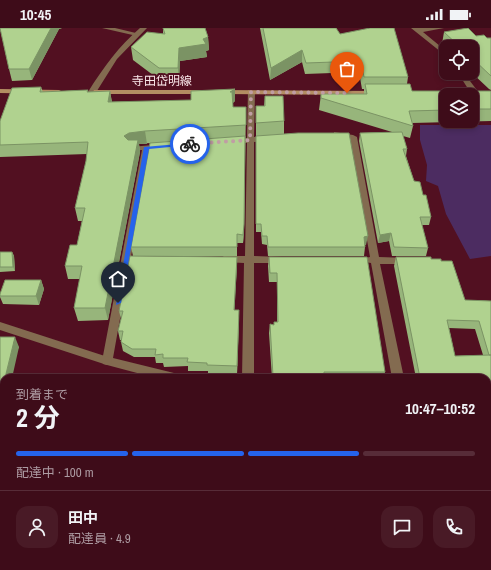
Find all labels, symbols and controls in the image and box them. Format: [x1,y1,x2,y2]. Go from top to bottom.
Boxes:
text: 10:45 [20,4,51,25]
map controls [439,40,479,128]
button: locate [439,40,479,80]
pin [330,52,364,93]
icon: bag [336,58,358,80]
street label: 寺田岱明線 [132,73,192,89]
button: layers [439,88,479,128]
courier [170,124,210,164]
icon: bike [179,133,201,155]
pin [101,262,135,303]
icon: home [107,268,129,290]
text: 到着まで [16,386,68,403]
text: 10:47–10:52 [405,398,475,419]
text: 2 分 [16,400,60,435]
text: 配達中 · 100 m [16,464,94,481]
button: person [16,506,58,548]
button: chat [381,506,423,548]
button: phone [433,506,475,548]
text: 田中 [68,507,98,528]
text: 配達員 · 4.9 [68,530,131,547]

